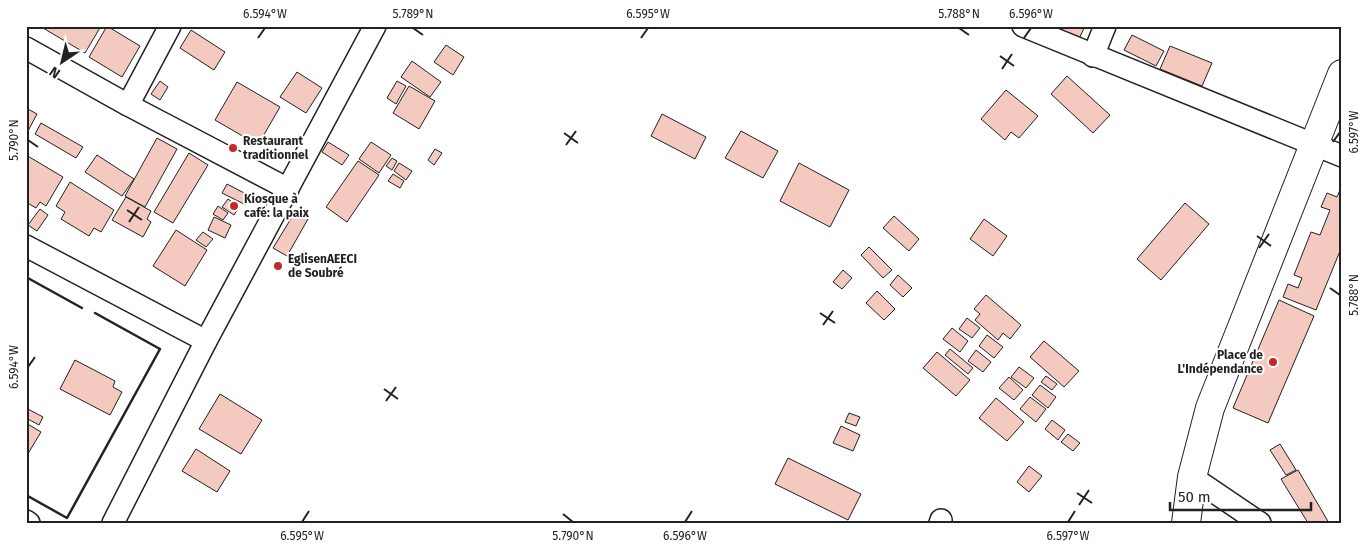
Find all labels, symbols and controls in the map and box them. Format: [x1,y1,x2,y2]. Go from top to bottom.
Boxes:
text: 6.594°W [243,7,287,21]
text: 5.789°N [392,7,434,21]
text: 6.595°W [626,7,670,21]
text: 5.788°N [938,7,980,21]
text: 6.596°W [1009,7,1053,21]
north arrow [38,38,88,88]
text: N [46,63,64,82]
text: 6.597°W [1347,110,1361,153]
text: 5.790°N [7,119,21,161]
place label: Restaurant traditionnel [243,134,309,162]
marker: Restaurant traditionnel [227,142,239,154]
place label: Kiosque à café: la paix [244,192,310,220]
marker: Kiosque à café: la paix [228,200,240,212]
place label: EglisenAEECI de Soubré [288,252,357,280]
marker: EglisenAEECI de Soubré [272,260,284,272]
text: 5.788°N [1347,274,1361,316]
text: 6.594°W [7,345,21,389]
place label: Place de L'Indépendance [1177,348,1263,376]
marker: Place de L'Indépendance [1267,356,1279,368]
scale bar [1170,479,1312,511]
text: 50 m [1178,488,1211,506]
text: 6.595°W [280,529,324,543]
text: 5.790°N [552,529,594,543]
text: 6.596°W [663,529,707,543]
text: 6.597°W [1047,529,1090,543]

